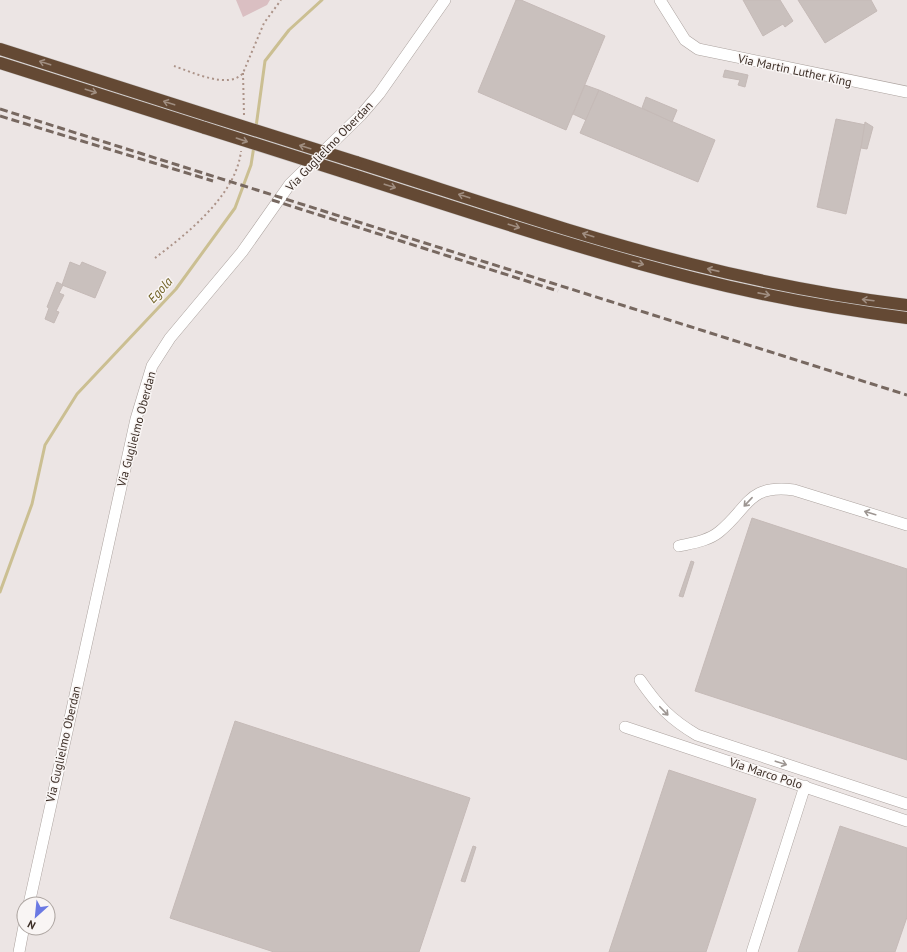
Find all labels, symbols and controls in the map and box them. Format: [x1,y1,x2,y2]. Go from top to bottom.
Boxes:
street label: Via Martin Luther King [736,50,853,89]
one-way arrow [40,59,52,67]
one-way arrow [84,88,97,95]
street label: Via Guglielmo Oberdan [282,98,376,195]
one-way arrow [163,99,176,106]
one-way arrow [235,137,248,144]
one-way arrow [299,143,312,150]
one-way arrow [384,183,396,191]
one-way arrow [458,192,471,199]
one-way arrow [507,223,520,230]
one-way arrow [582,231,595,238]
one-way arrow [631,260,644,267]
one-way arrow [707,265,720,273]
water label: Egola [144,273,177,307]
one-way arrow [758,291,771,299]
one-way arrow [862,296,875,304]
street label: Via Guglielmo Oberdan [113,370,159,489]
one-way arrow [743,497,752,507]
one-way arrow [863,509,876,516]
street label: Via Guglielmo Oberdan [42,684,84,805]
one-way arrow [659,706,669,716]
street label: Via Marco Polo [727,754,805,792]
one-way arrow [775,760,788,767]
north arrow [16,896,56,936]
text: N [25,917,38,933]

